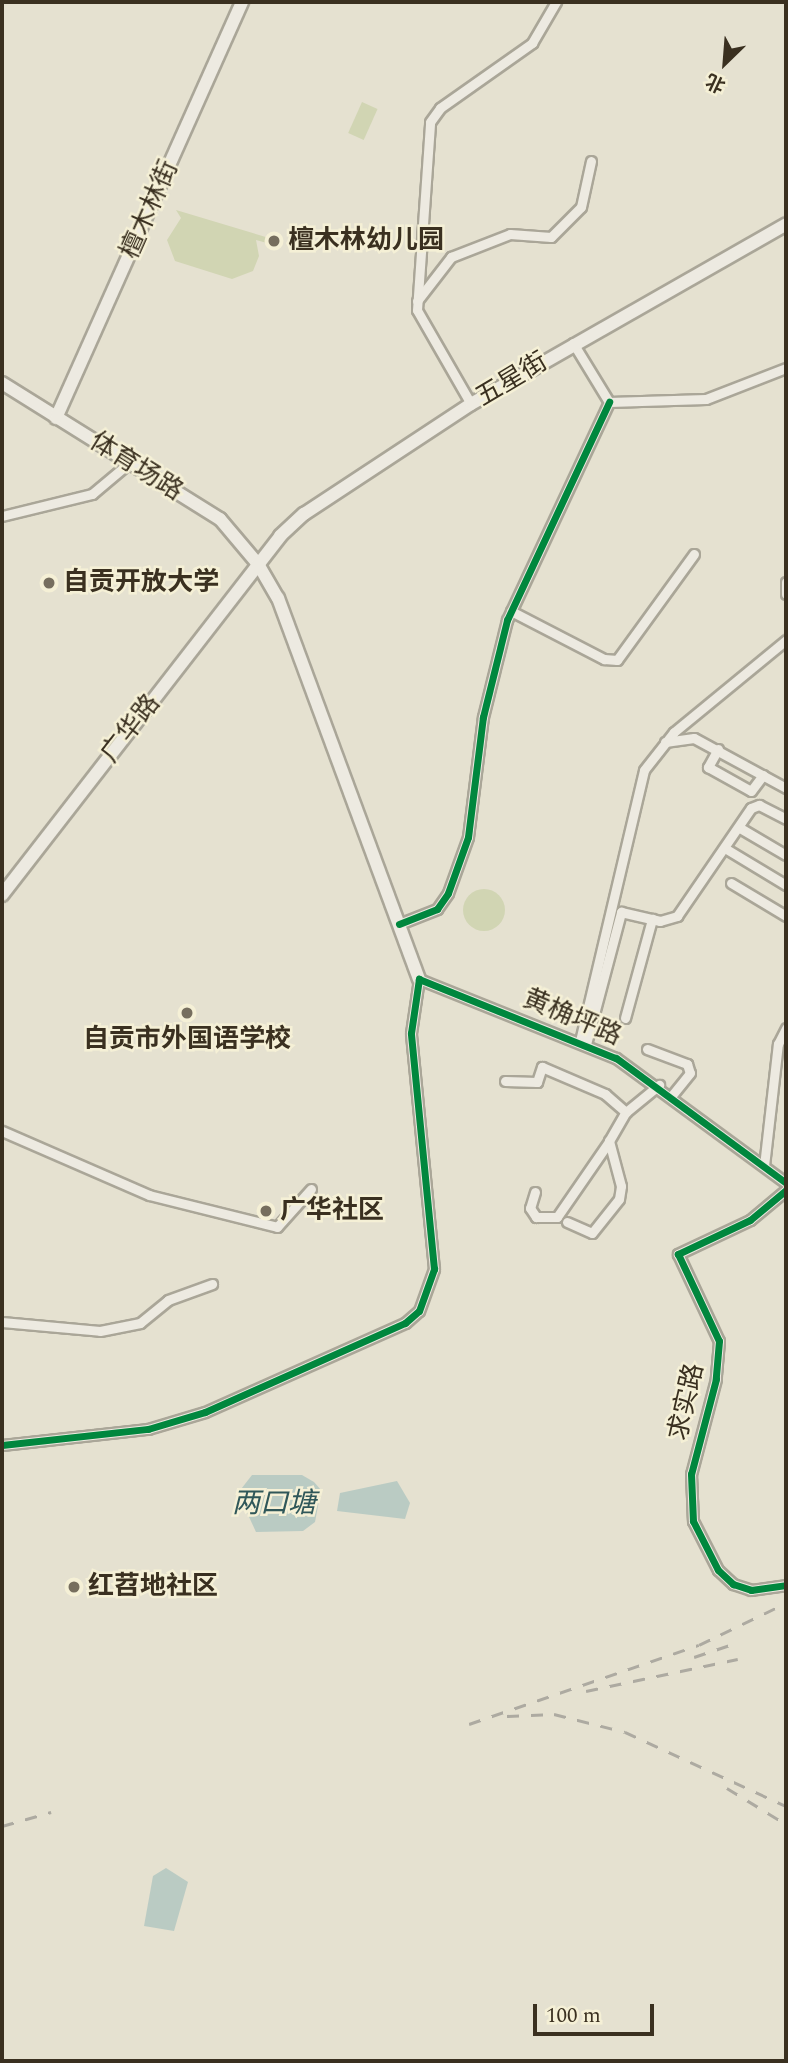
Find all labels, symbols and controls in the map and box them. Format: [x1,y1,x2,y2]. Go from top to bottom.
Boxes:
north arrow [690,28,760,98]
text: 北 [701,65,731,100]
street label: 檀木林街 [115,156,185,264]
place label: 檀木林幼儿园 [288,225,444,257]
marker: 檀木林幼儿园 [266,233,282,249]
street label: 五星街 [471,347,553,413]
street label: 体育场路 [84,426,188,508]
place label: 自贡开放大学 [63,567,219,599]
marker: 自贡开放大学 [41,575,57,591]
street label: 广华路 [95,689,167,769]
street label: 黄桷坪路 [518,983,626,1053]
marker: 自贡市外国语学校 [179,1005,195,1021]
place label: 自贡市外国语学校 [83,1024,291,1056]
place label: 广华社区 [280,1195,384,1227]
marker: 广华社区 [258,1203,274,1219]
street label: 求实路 [663,1360,711,1444]
water label: 两口塘 [232,1487,316,1521]
place label: 红苕地社区 [88,1571,218,1603]
marker: 红苕地社区 [66,1579,82,1595]
scale bar [536,1990,657,2034]
text: 100 m [546,2000,601,2032]

